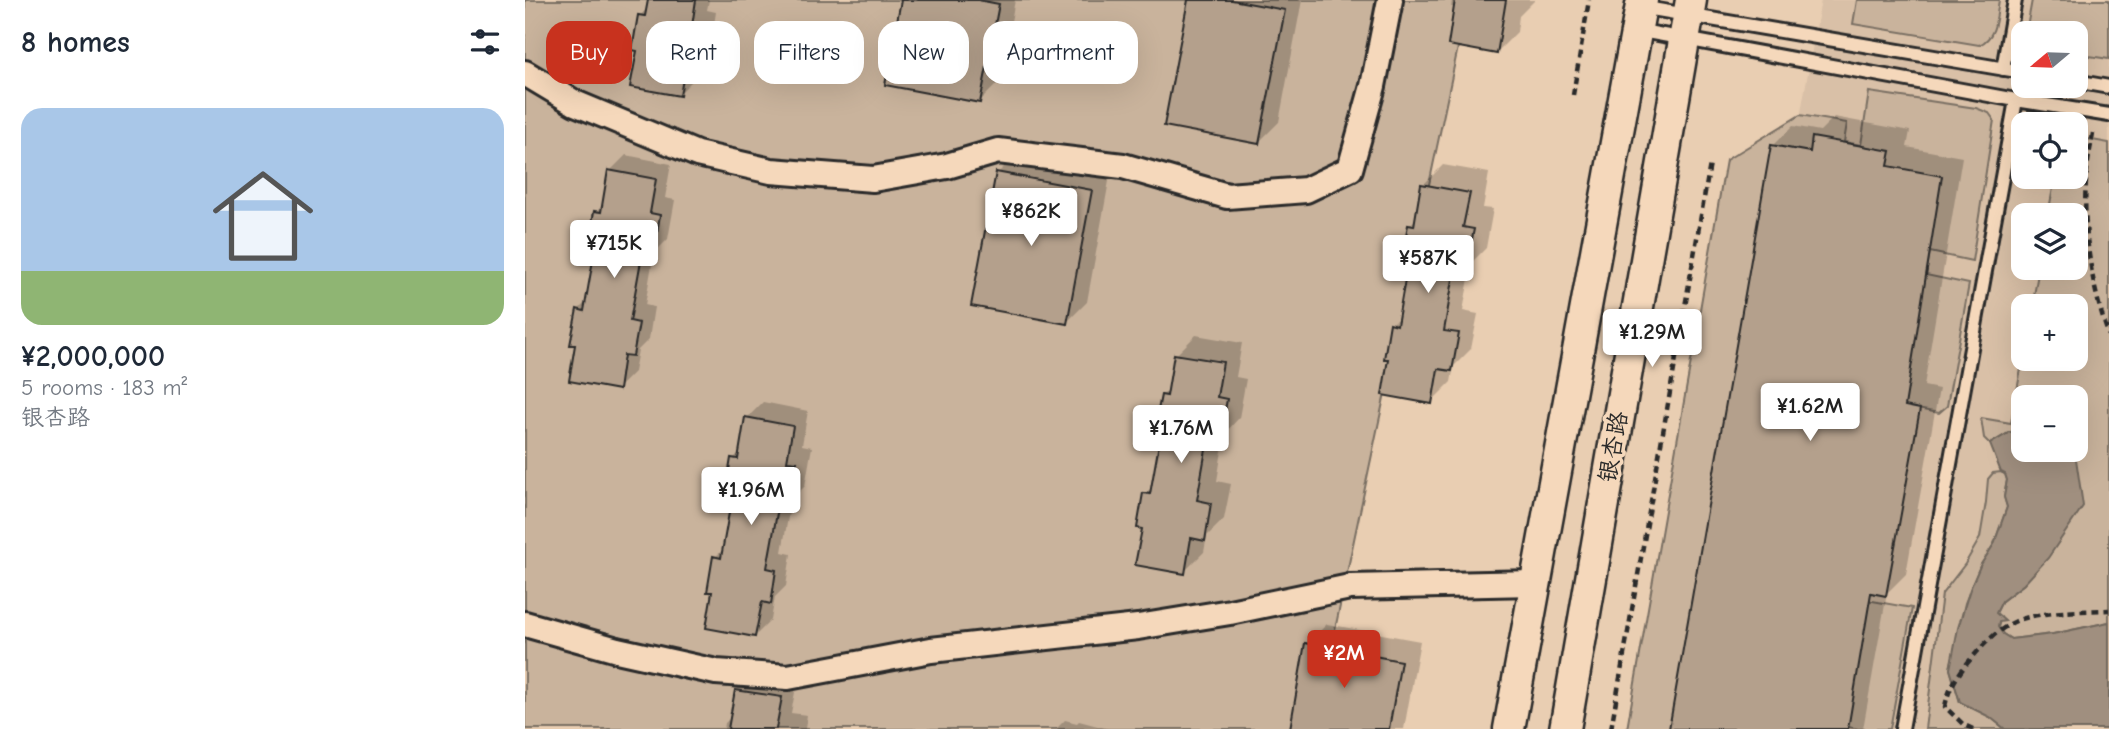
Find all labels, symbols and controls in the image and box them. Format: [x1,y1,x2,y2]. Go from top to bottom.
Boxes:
chip: Buy [546,21,632,84]
chip: Rent [646,21,740,84]
chip: Filters [754,21,864,84]
chip: New [878,21,969,84]
chip: Apartment [983,21,1138,84]
north arrow [2011,21,2088,98]
map controls [2011,21,2088,462]
icon: filters [466,23,504,61]
text: 8 homes [21,25,130,60]
button: locate [2011,112,2088,189]
icon: home [200,153,326,279]
pin: ¥862K [982,188,1080,248]
text: ¥862K [1001,197,1061,224]
button: layers [2011,203,2088,280]
pin: ¥715K [565,220,663,280]
text: ¥715K [586,229,642,256]
pin: ¥587K [1379,236,1477,295]
text: ¥587K [1399,244,1457,271]
button: + [2011,294,2088,371]
pin: ¥1.29M [1595,310,1709,369]
text: ¥1.29M [1619,318,1685,345]
text: ¥2,000,000 [21,339,165,374]
text: 5 rooms · 183 m² [21,374,187,401]
pin: ¥1.62M [1753,384,1867,443]
button: − [2011,385,2088,462]
text: ¥1.62M [1777,392,1843,419]
text: 银杏路 [21,404,90,431]
pin: ¥1.76M [1124,406,1238,465]
street label: 银杏路 [1593,409,1633,485]
text: ¥1.76M [1149,414,1213,441]
pin: ¥1.96M [694,468,808,527]
text: ¥1.96M [717,476,785,503]
pin: ¥2M [1310,630,1378,690]
text: ¥2M [1323,639,1365,666]

